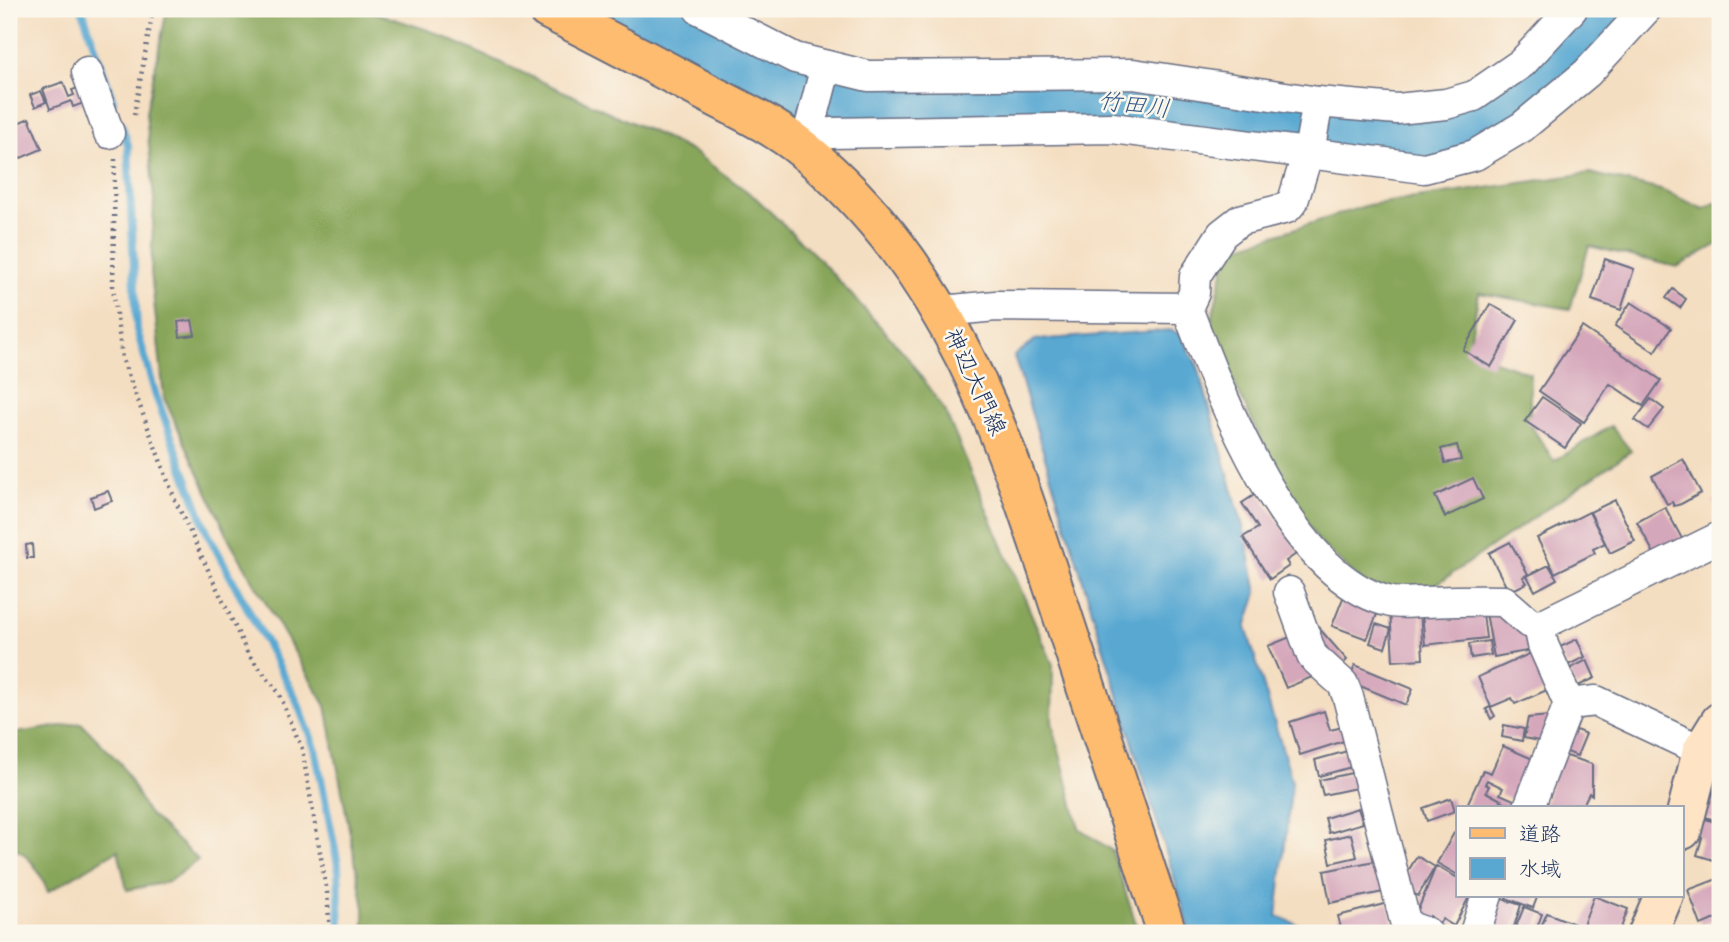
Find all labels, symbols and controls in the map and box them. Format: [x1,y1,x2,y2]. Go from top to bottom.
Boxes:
water label: 竹田川 [1097,86,1171,124]
street label: 神辺大門線 [938,324,1012,440]
legend [1456,806,1684,897]
text: 道路 [1519,822,1561,847]
text: 水域 [1519,857,1561,882]

